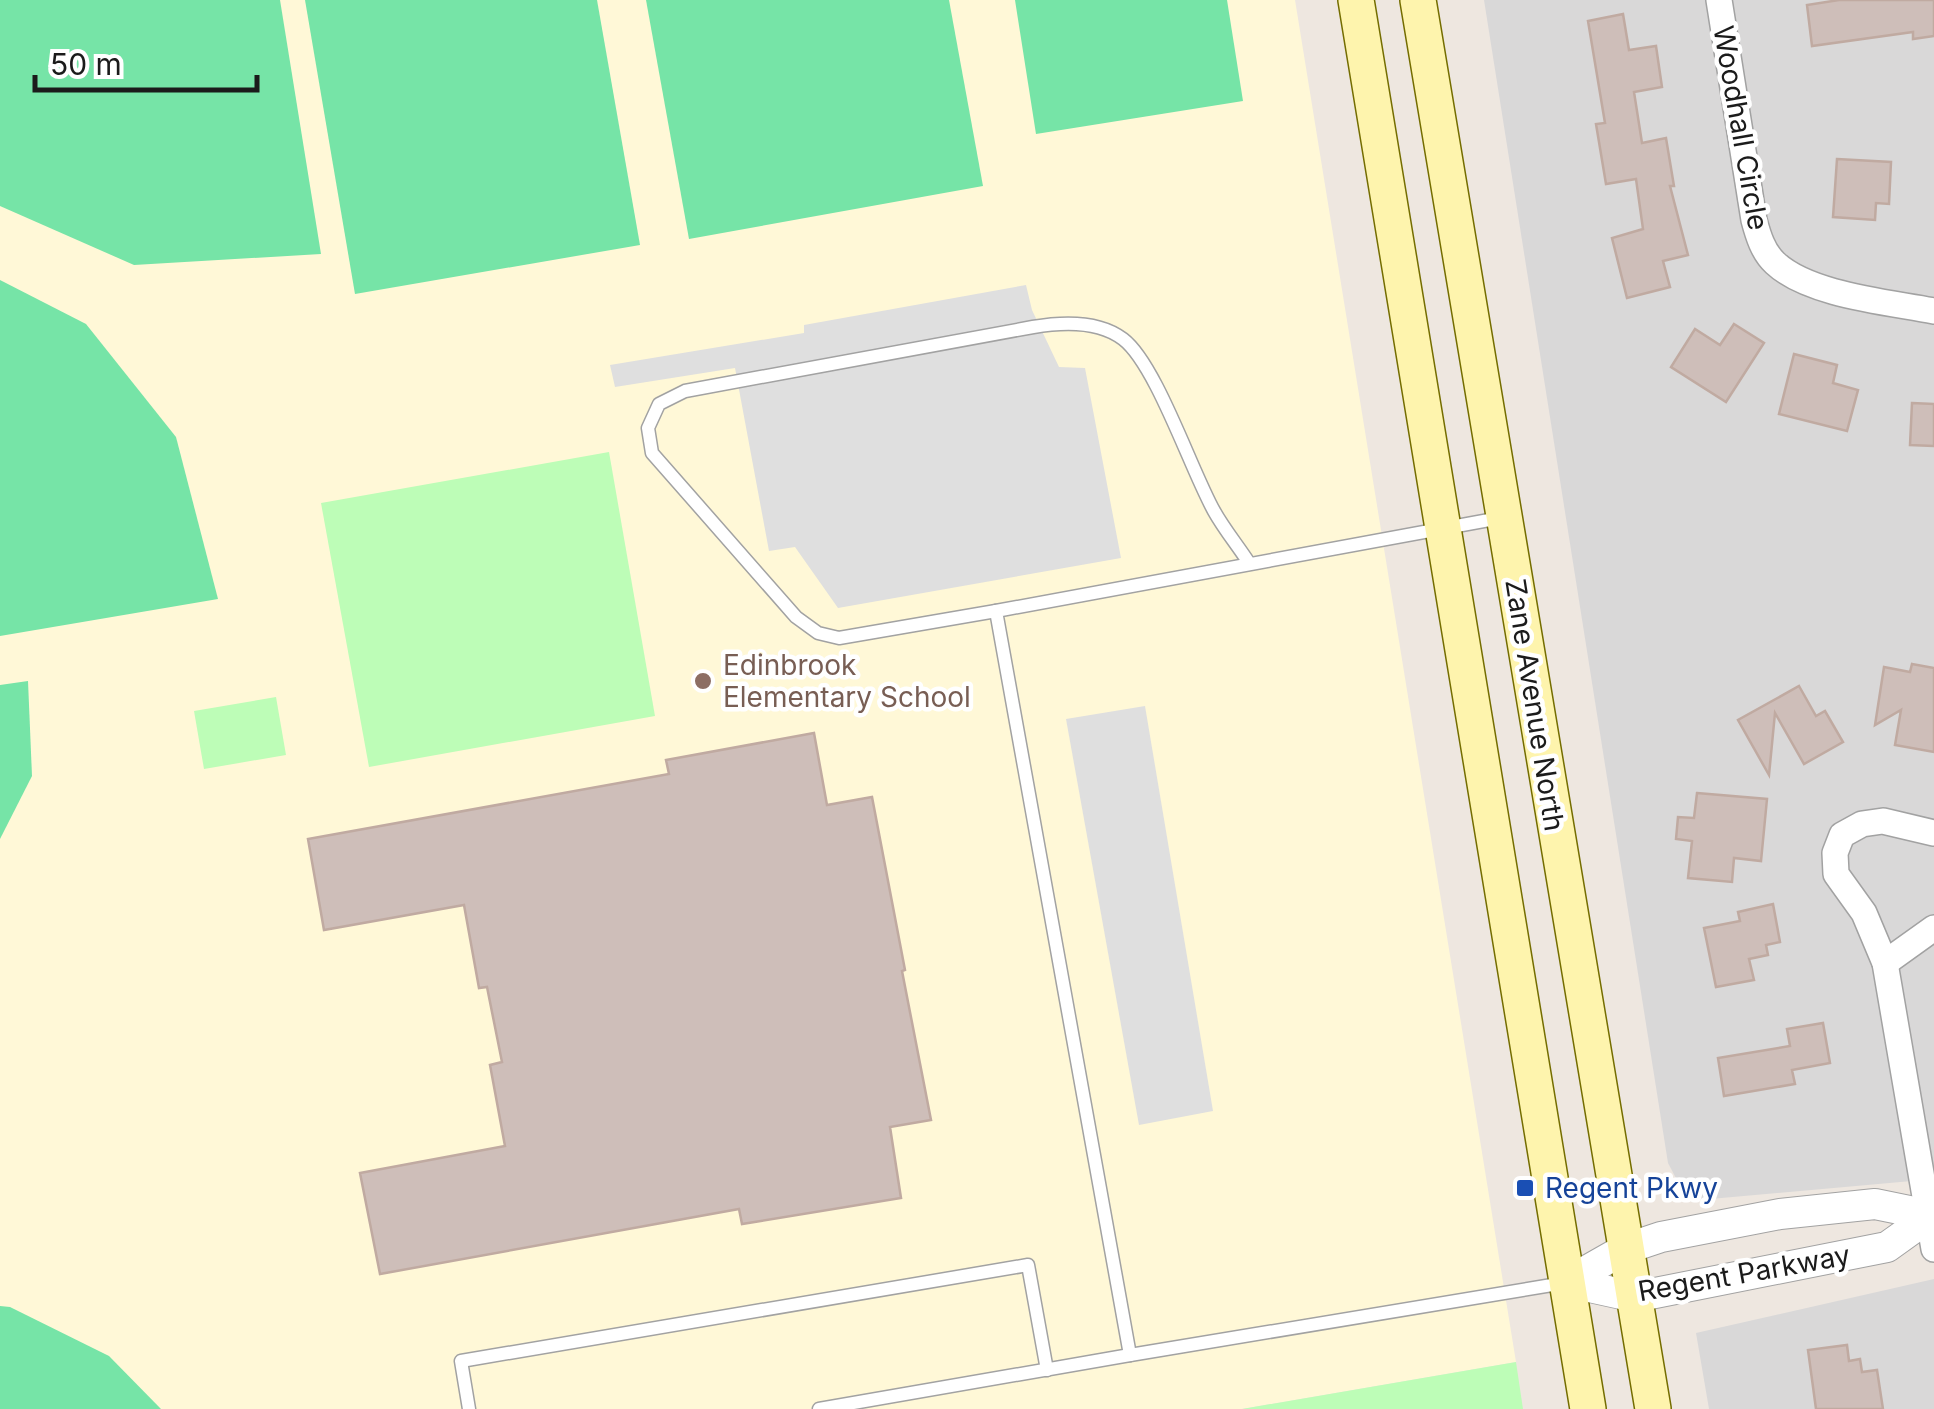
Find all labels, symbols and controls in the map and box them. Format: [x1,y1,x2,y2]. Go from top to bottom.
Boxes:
street label: Woodhall Circle [1706,23,1776,233]
scale bar [35,30,258,92]
text: 50 m [50,46,122,82]
street label: Zane Avenue North [1498,576,1572,834]
place label: Edinbrook Elementary School [723,648,971,714]
marker: Edinbrook Elementary School [692,670,714,692]
place label: Regent Pkwy [1545,1171,1718,1205]
marker: Regent Pkwy [1514,1177,1536,1199]
street label: Regent Parkway [1635,1238,1853,1308]

